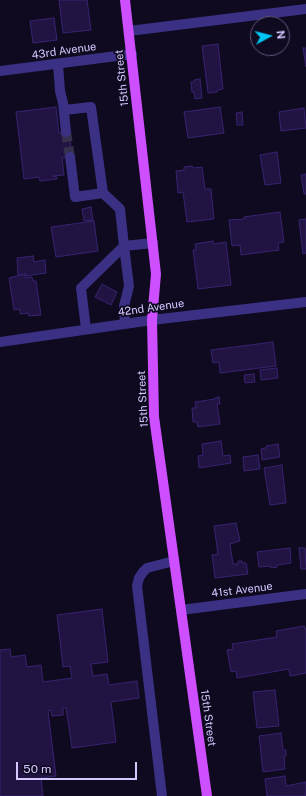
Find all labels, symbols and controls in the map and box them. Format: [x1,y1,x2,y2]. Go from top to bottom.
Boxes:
north arrow [250,16,290,56]
text: N [274,30,287,40]
street label: 43rd Avenue [31,40,97,62]
street label: 15th Street [112,49,132,107]
street label: 42nd Avenue [117,297,185,319]
street label: 15th Street [135,370,151,428]
street label: 41st Avenue [211,580,273,600]
street label: 15th Street [198,689,218,747]
scale bar [18,754,139,780]
text: 50 m [23,762,51,776]

